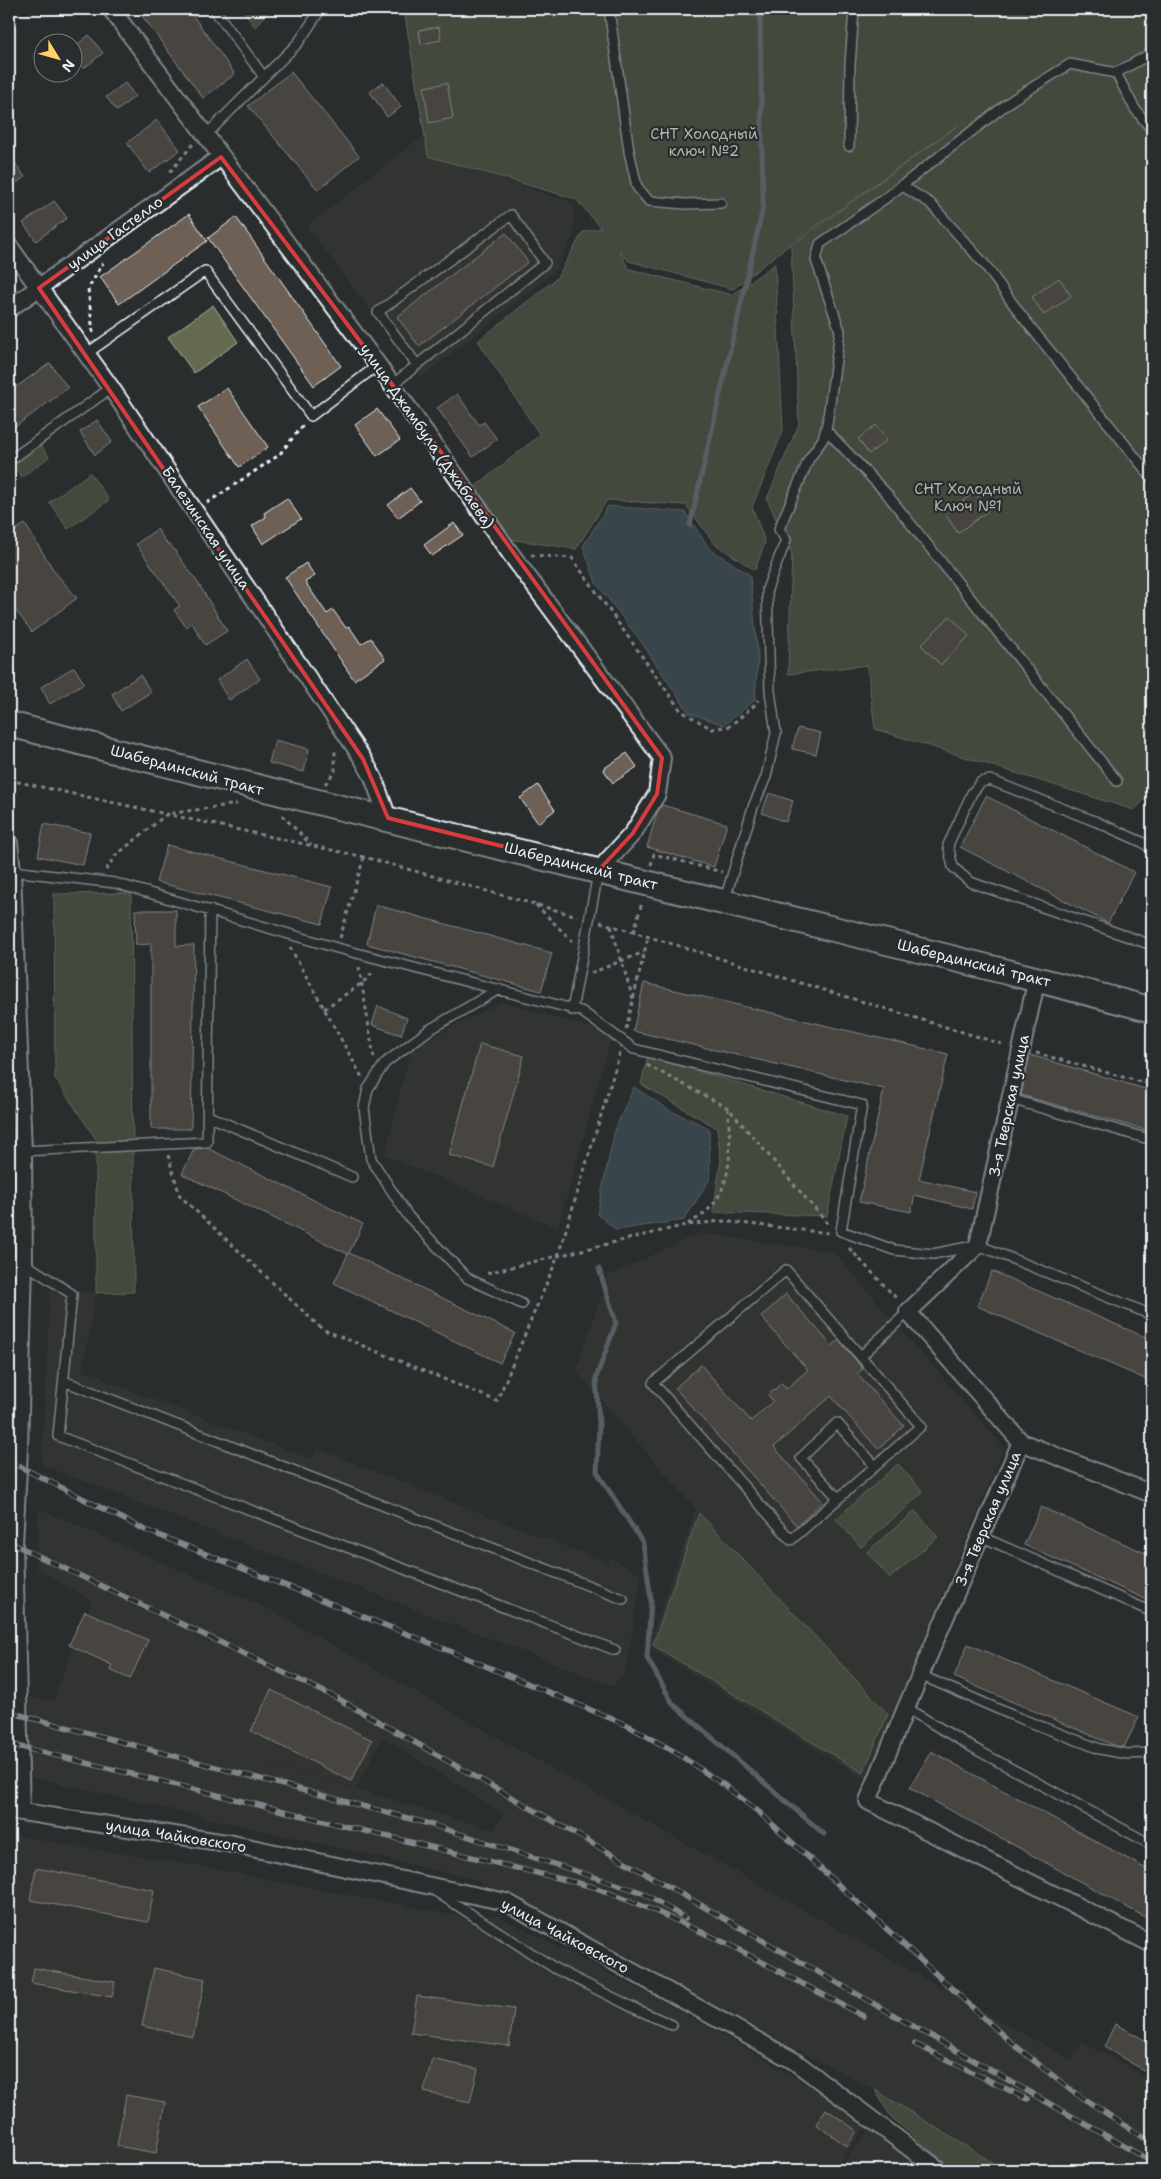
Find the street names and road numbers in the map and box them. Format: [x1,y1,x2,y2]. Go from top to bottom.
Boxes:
street label: улица Гастелло [63,191,167,275]
street label: улица Джамбула (Джабаева) [355,340,499,532]
street label: Балезинская улица [157,462,255,594]
street label: Шабердинский тракт [108,740,266,800]
street label: Шабердинский тракт [502,837,660,895]
street label: Шабердинский тракт [895,934,1053,992]
street label: 3-я Тверская улица [984,1032,1034,1179]
street label: 3-я Тверская улица [950,1448,1026,1590]
street label: улица Чайковского [104,1815,248,1857]
street label: улица Чайковского [498,1894,632,1978]

